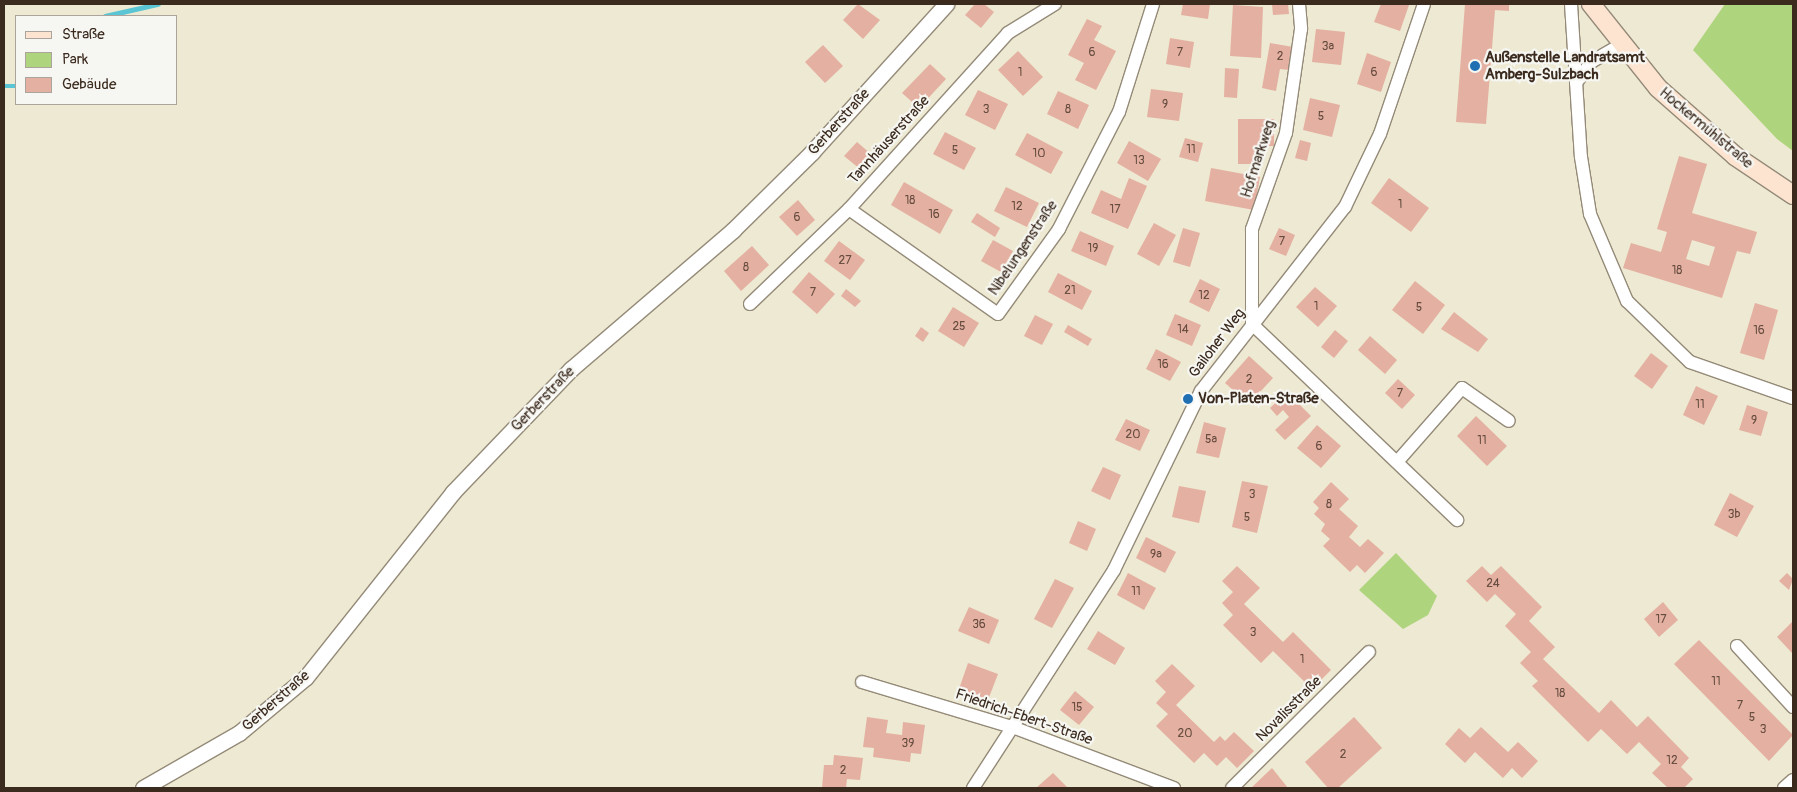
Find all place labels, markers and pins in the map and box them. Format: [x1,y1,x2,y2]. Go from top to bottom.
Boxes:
place label: Außenstelle Landratsamt Amberg-Sulzbach [1485,48,1645,83]
marker: Außenstelle Landratsamt Amberg-Sulzbach [1469,60,1481,72]
place label: Von-Platen-Straße [1198,390,1319,408]
marker: Von-Platen-Straße [1182,393,1194,405]

